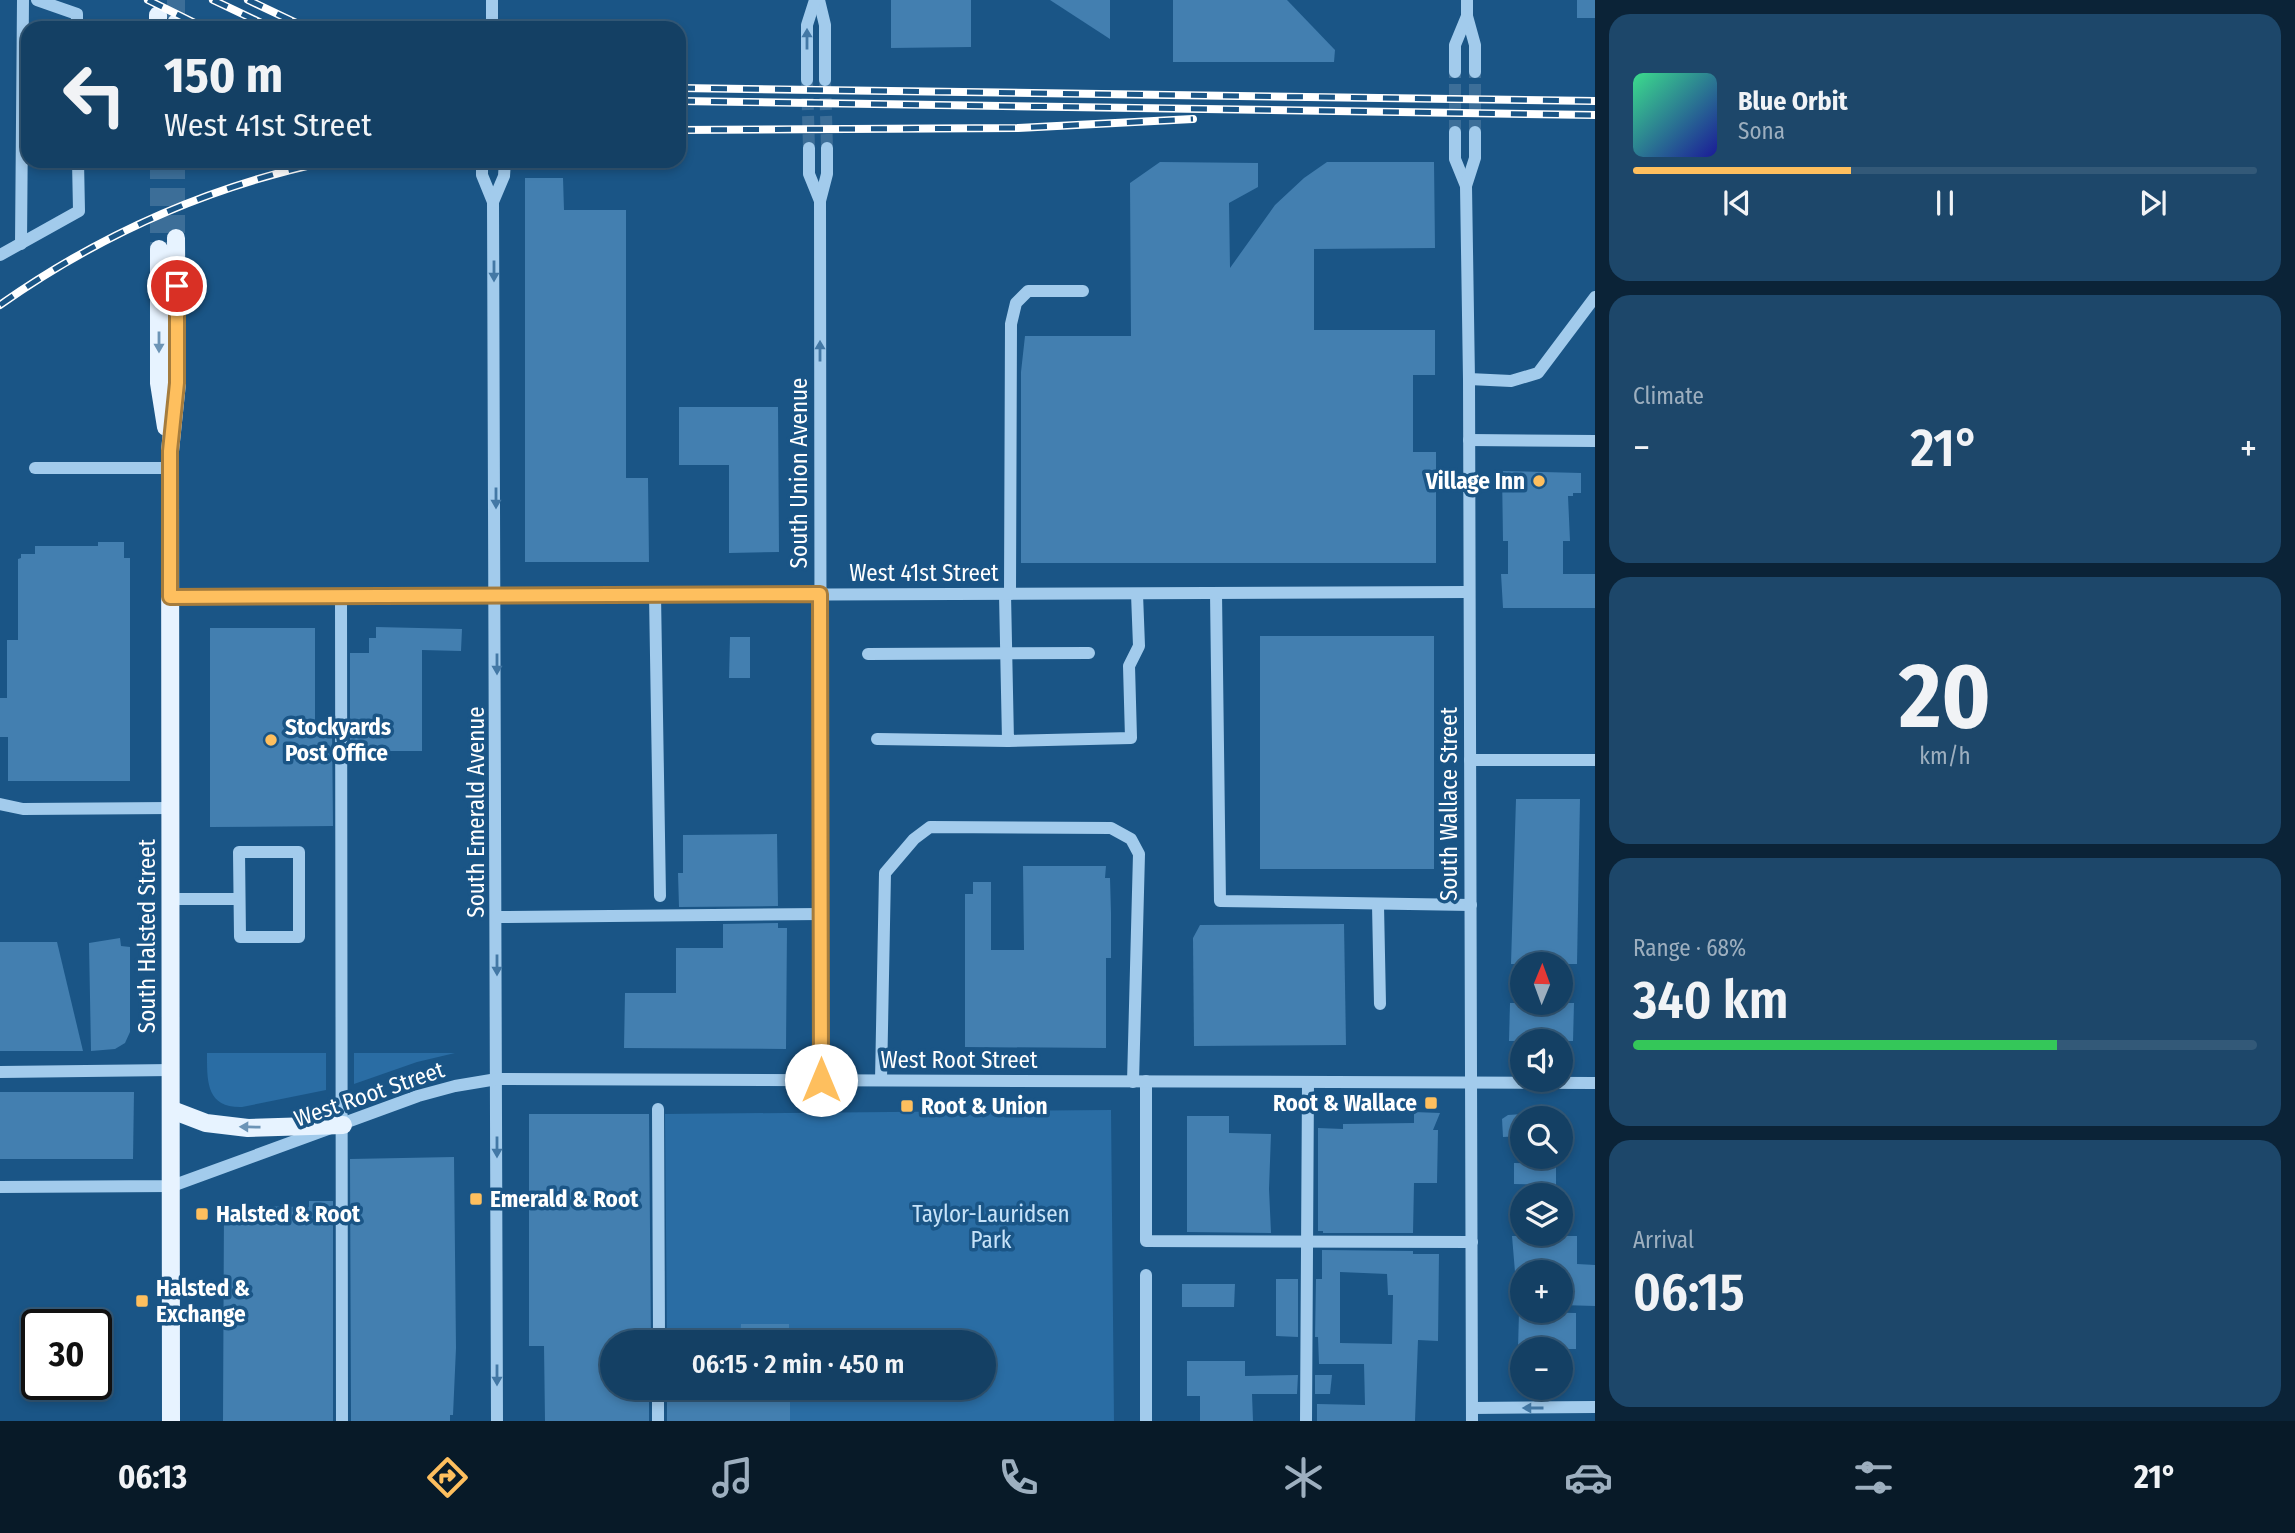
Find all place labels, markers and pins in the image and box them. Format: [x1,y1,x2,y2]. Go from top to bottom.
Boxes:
pin [147,256,207,316]
place label: Village Inn [1425,467,1525,495]
marker: Village Inn [1531,473,1547,489]
place label: Stockyards Post Office [285,713,391,767]
marker: Stockyards Post Office [263,732,279,748]
place label: Root & Wallace [1273,1089,1417,1117]
place label: Root & Union [921,1092,1048,1120]
marker: Root & Wallace [1423,1095,1439,1111]
marker: Root & Union [899,1098,915,1114]
place label: Emerald & Root [490,1185,639,1213]
marker: Emerald & Root [468,1191,484,1207]
place label: Halsted & Root [216,1200,361,1228]
marker: Halsted & Root [194,1206,210,1222]
place label: Halsted & Exchange [156,1274,250,1328]
marker: Halsted & Exchange [134,1293,150,1309]

